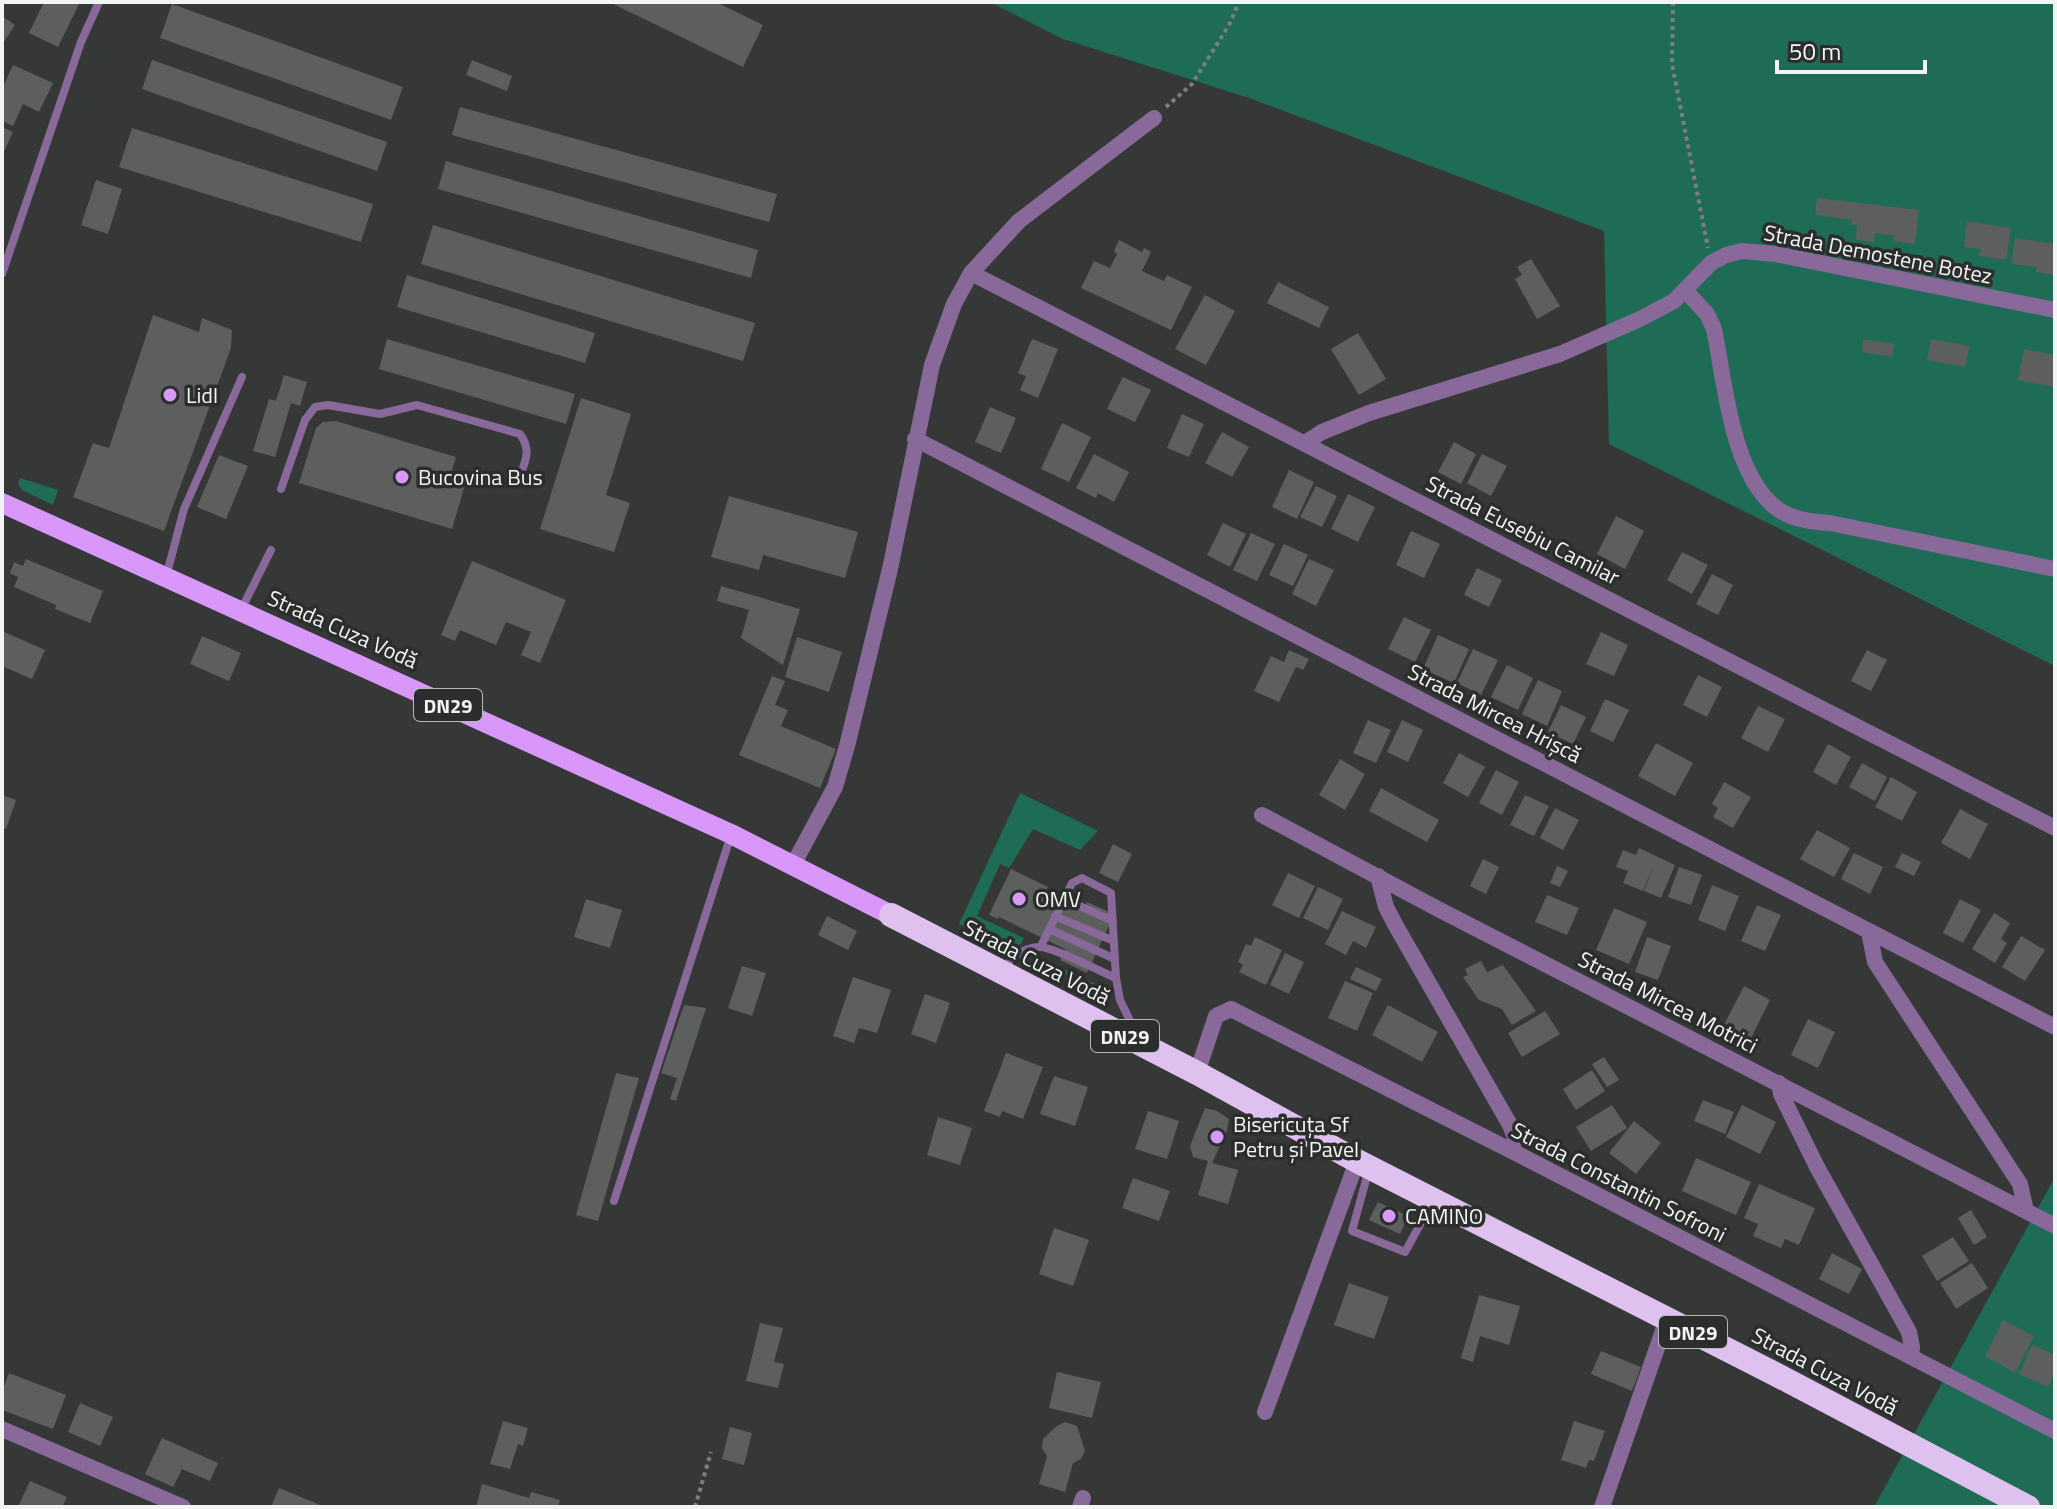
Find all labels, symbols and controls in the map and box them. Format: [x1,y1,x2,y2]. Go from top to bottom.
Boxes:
scale bar [1777,24,1925,74]
text: 50 m [1789,33,1841,69]
street label: Strada Demostene Botez [1761,215,1995,293]
place label: Lidl [186,378,218,412]
marker: Lidl [161,386,179,404]
place label: Bucovina Bus [418,460,543,494]
street label: Strada Eusebiu Camilar [1420,466,1626,594]
marker: Bucovina Bus [393,468,411,486]
street label: Strada Cuza Vodă [262,581,424,677]
street label: Strada Mircea Hrișcă [1402,655,1588,771]
road number: DN29 [414,689,482,721]
place label: OMV [1035,882,1081,916]
marker: OMV [1010,890,1028,908]
street label: Strada Cuza Vodă [957,910,1117,1014]
street label: Strada Mircea Motrici [1572,942,1764,1062]
road number: DN29 [1091,1020,1159,1052]
place label: Bisericuța Sf Petru și Pavel [1233,1107,1359,1166]
street label: Strada Constantin Sofroni [1506,1113,1732,1251]
marker: Bisericuța Sf Petru și Pavel [1208,1128,1226,1146]
place label: CAMINO [1405,1199,1483,1233]
marker: CAMINO [1380,1207,1398,1225]
road number: DN29 [1659,1316,1727,1348]
street label: Strada Cuza Vodă [1746,1318,1904,1424]

